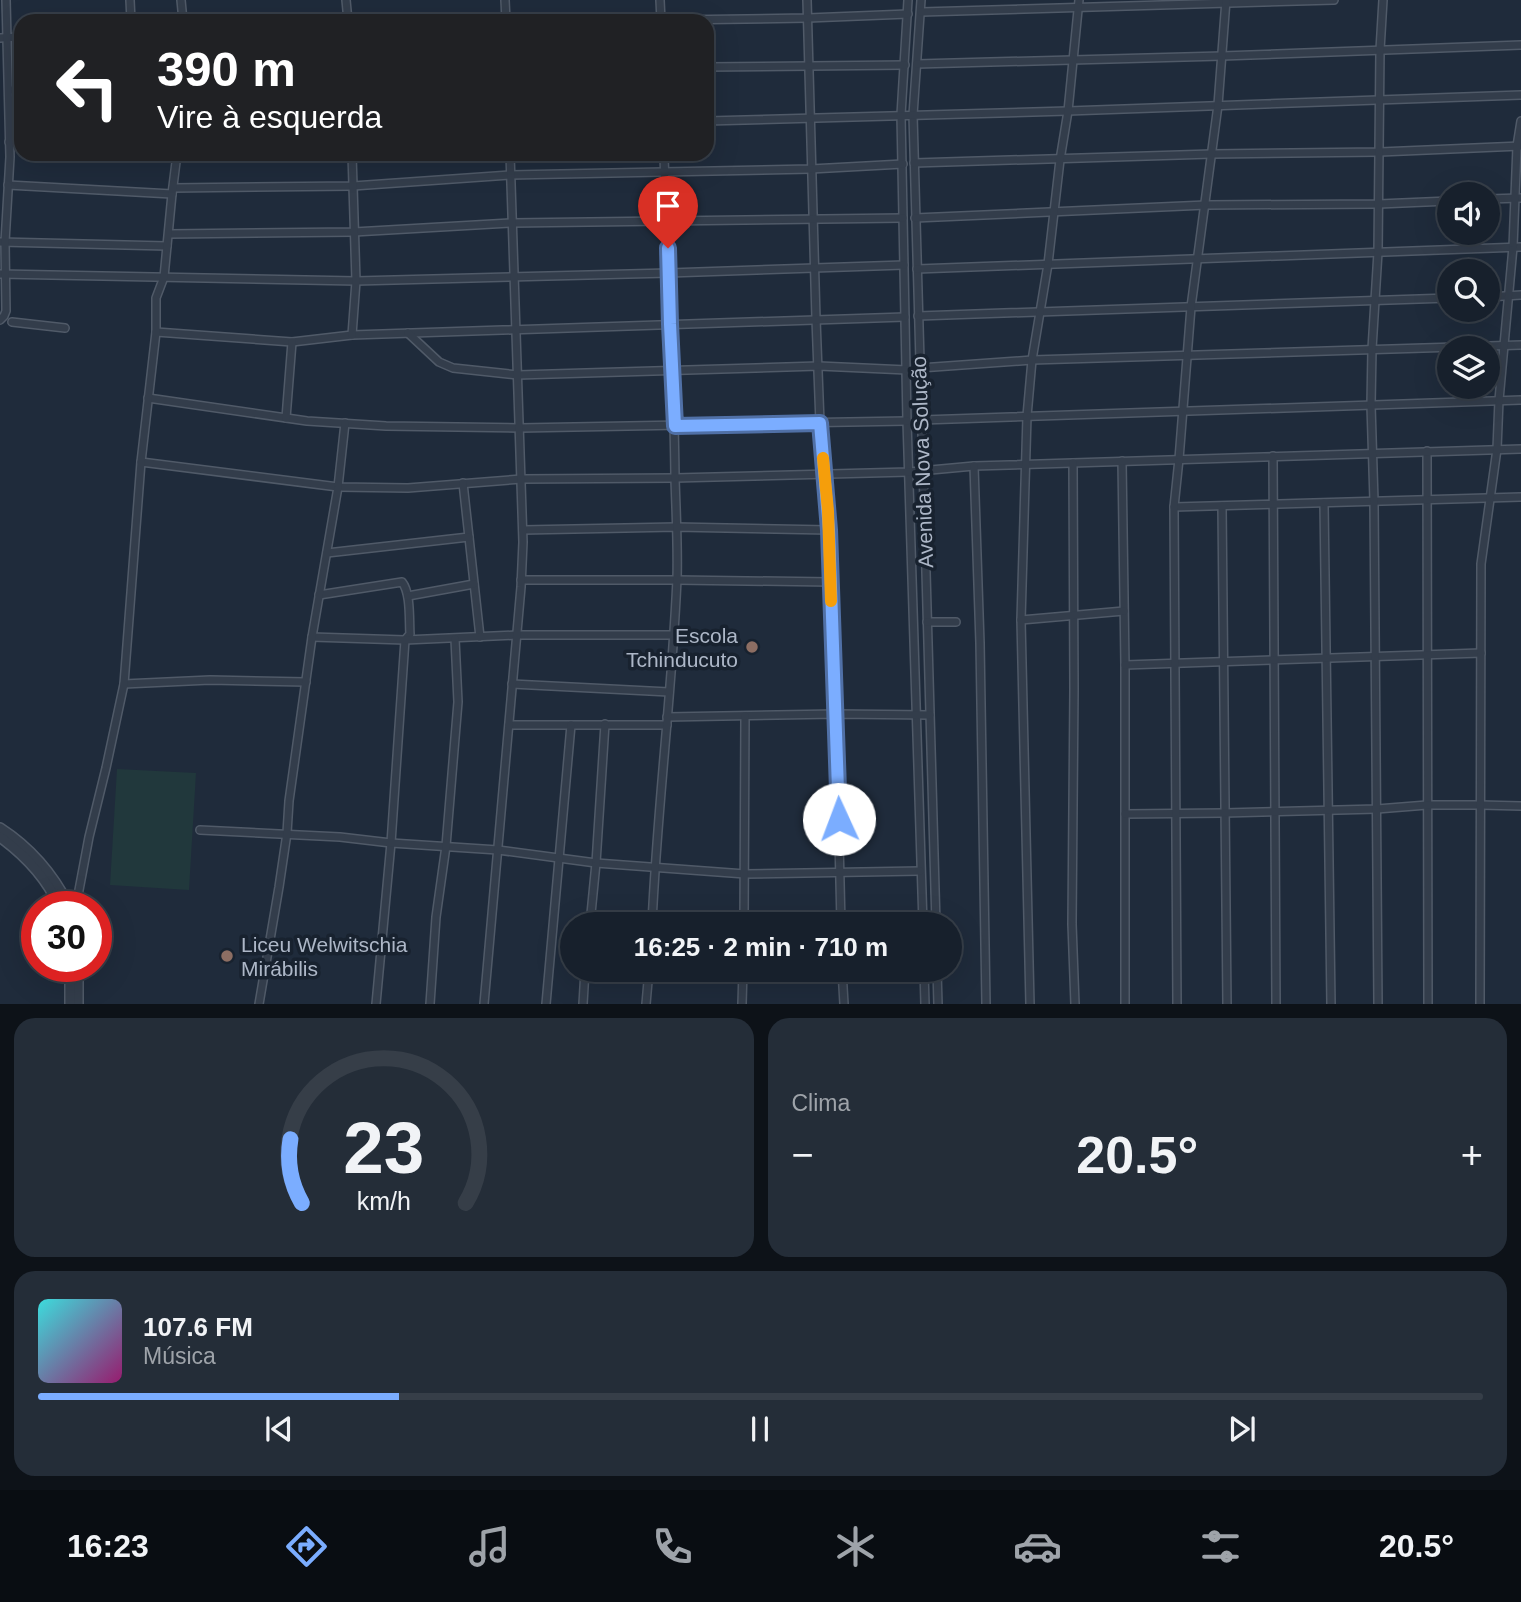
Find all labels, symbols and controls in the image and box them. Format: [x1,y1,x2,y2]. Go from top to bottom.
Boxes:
icon: left [42,42,133,133]
text: 390 m [157,42,296,96]
text: Vire à esquerda [157,99,382,135]
pin [638,176,698,248]
map controls [1437,182,1500,399]
button: sound [1437,182,1500,245]
icon: arrive [649,187,687,225]
button: search [1437,259,1500,322]
button: layers [1437,336,1500,399]
street label: Avenida Nova Solução [907,356,937,568]
place label: Escola Tchinducuto [626,624,738,671]
marker: Escola Tchinducuto [744,639,760,655]
position arrow [802,782,876,856]
speed limit sign: 30 [21,891,112,982]
text: 16:25 · 2 min · 710 m [634,932,888,962]
place label: Liceu Welwitschia Mirábilis [241,933,408,980]
marker: Liceu Welwitschia Mirábilis [219,948,235,964]
text: Clima [792,1090,850,1116]
text: 23 [343,1108,424,1189]
text: 20.5° [1076,1126,1198,1184]
text: − [792,1134,814,1176]
text: + [1461,1134,1483,1176]
text: km/h [357,1187,411,1215]
text: 107.6 FM [143,1312,253,1342]
text: Música [143,1343,216,1369]
icon: previous [260,1410,298,1448]
icon: pause [741,1410,779,1448]
icon: next [1223,1410,1261,1448]
icon: directions [282,1522,331,1571]
icon: music [465,1522,514,1571]
icon: phone [648,1522,697,1571]
icon: climate [831,1522,880,1571]
icon: car [1013,1522,1062,1571]
icon: filters [1196,1522,1245,1571]
text: 16:23 [67,1528,149,1564]
text: 20.5° [1379,1528,1454,1564]

